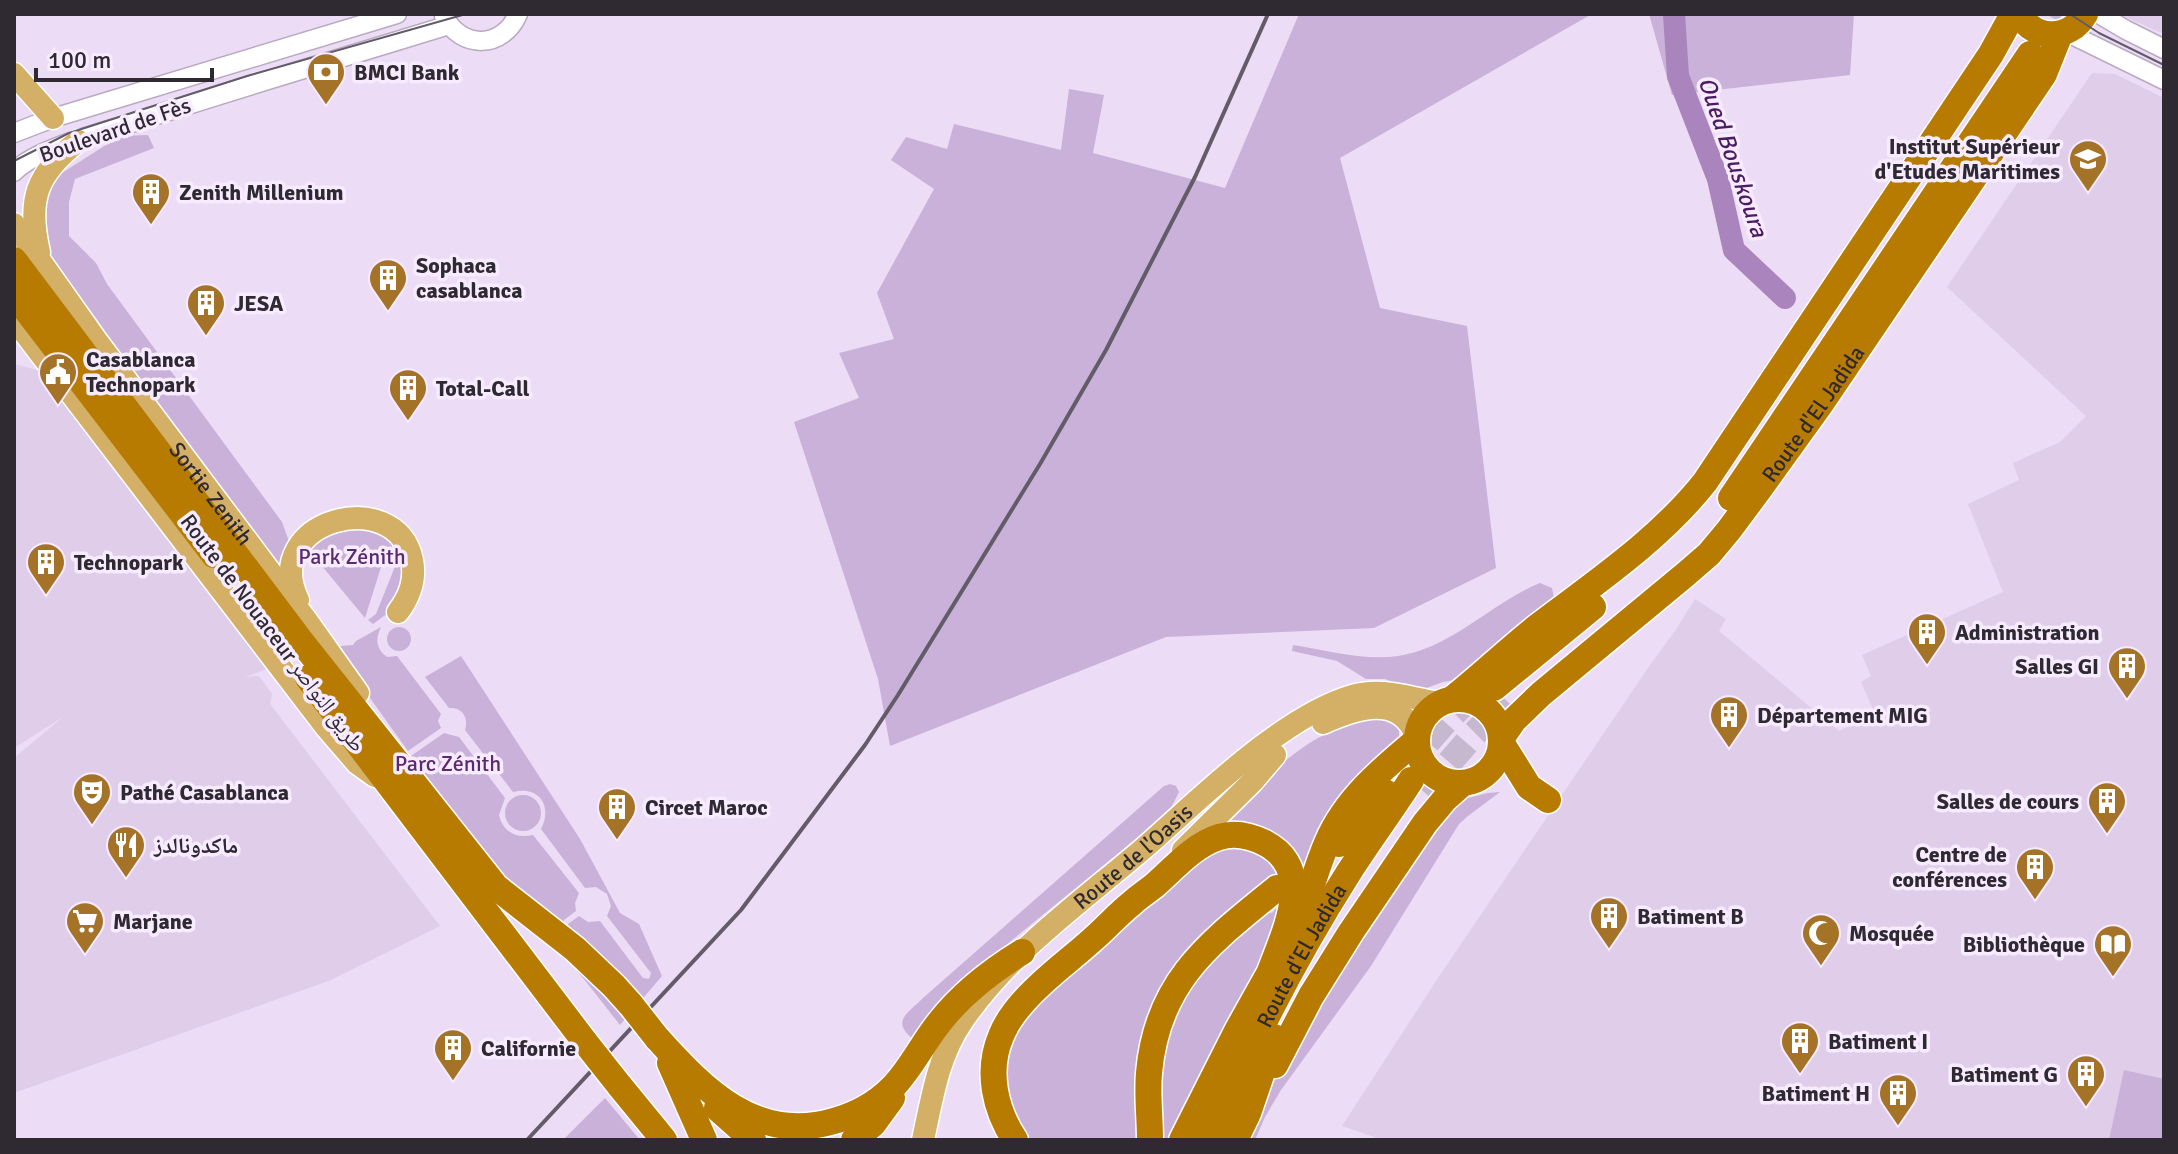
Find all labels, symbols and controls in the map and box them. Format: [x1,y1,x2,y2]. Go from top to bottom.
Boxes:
scale bar [36,32,212,82]
text: 100 m [48,45,111,75]
bank icon: BMCI Bank [305,51,347,106]
place label: BMCI Bank [354,59,460,86]
water label: Oued Bouskoura [1692,73,1775,242]
street label: Boulevard de Fès [36,91,194,169]
place label: Institut Supérieur d'Etudes Maritimes [1875,133,2060,185]
school or university icon: Institut Supérieur d'Etudes Maritimes [2067,138,2109,193]
building icon: Zenith Millenium [130,171,172,226]
place label: Zenith Millenium [179,179,344,206]
place label: Sophaca casablanca [416,252,523,304]
building icon: Sophaca casablanca [367,257,409,312]
building icon: JESA [185,282,227,337]
place label: JESA [234,290,283,317]
street label: Route d'El Jadida [1756,340,1870,487]
place label: Casablanca Technopark [86,346,196,398]
public building icon: Casablanca Technopark [37,351,79,406]
building icon: Total-Call [387,367,429,422]
place label: Total-Call [436,375,530,402]
street label: Sortie Zenith [164,436,259,551]
street label: Route de Nouaceur طريق النواصر [175,509,371,757]
building icon: Technopark [25,541,67,596]
park label: Park Zénith [298,543,406,570]
place label: Technopark [74,549,184,576]
building icon: Administration [1906,611,1948,666]
place label: Administration [1955,619,2100,646]
building icon: Salles GI [2106,645,2148,700]
place label: Salles GI [2015,653,2099,680]
building icon: Département MIG [1708,694,1750,749]
place label: Département MIG [1757,702,1928,729]
park label: Parc Zénith [395,750,501,777]
theatre icon: Pathé Casablanca [71,771,113,826]
place label: Pathé Casablanca [120,779,289,806]
building icon: Salles de cours [2086,780,2128,835]
building icon: Circet Maroc [596,786,638,841]
place label: Salles de cours [1937,788,2079,815]
place label: Circet Maroc [645,794,768,821]
street label: Route de l'Oasis [1068,798,1198,915]
restaurant icon: ماكدونالدز [105,824,147,879]
place label: ماكدونالدز [153,832,238,859]
place label: Centre de conférences [1892,841,2007,893]
building icon: Centre de conférences [2014,846,2056,901]
street label: Route d'El Jadida [1250,878,1352,1032]
building icon: Batiment B [1588,895,1630,950]
supermarket icon: Marjane [64,900,106,955]
place label: Batiment B [1637,903,1744,930]
place label: Marjane [113,908,193,935]
mosque icon: Mosquée [1800,912,1842,967]
place label: Mosquée [1849,920,1934,947]
library icon: Bibliothèque [2092,923,2134,978]
place label: Bibliothèque [1963,931,2085,958]
building icon: Batiment I [1779,1020,1821,1075]
building icon: Californie [432,1027,474,1082]
place label: Batiment I [1828,1028,1928,1055]
place label: Californie [481,1035,576,1062]
building icon: Batiment G [2065,1053,2107,1108]
place label: Batiment G [1950,1061,2058,1088]
building icon: Batiment H [1877,1072,1919,1127]
place label: Batiment H [1762,1080,1870,1107]

